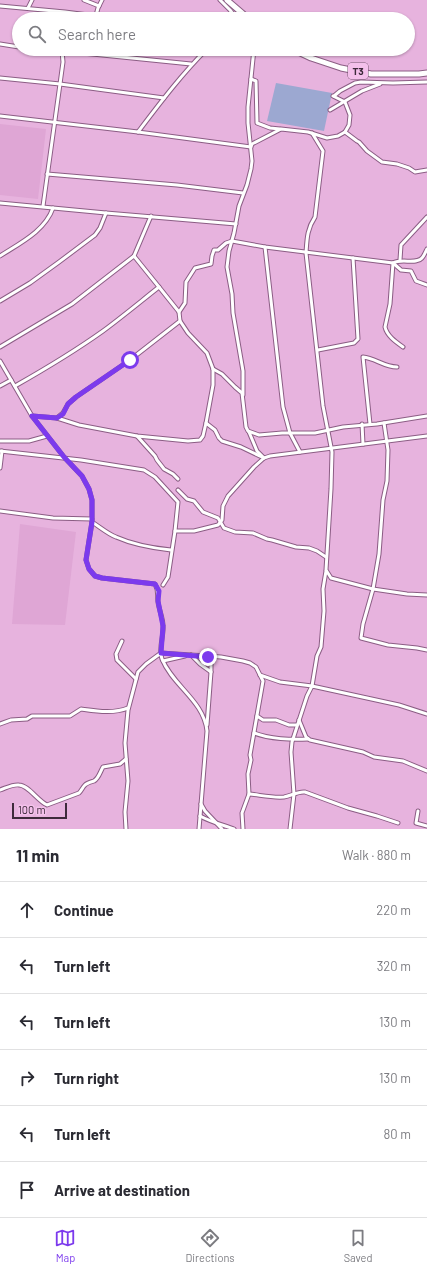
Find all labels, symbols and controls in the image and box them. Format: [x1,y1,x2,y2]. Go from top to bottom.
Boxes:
search box [12,12,415,56]
icon: search [26,23,48,45]
text: Search here [58,25,136,43]
road number: T3 [348,63,368,79]
route start [121,351,139,369]
route end [199,648,217,666]
scale bar [12,801,67,820]
text: 100 m [18,803,46,816]
text: 11 min [16,845,59,865]
text: Walk · 880 m [342,847,411,863]
icon: ahead [16,899,38,921]
text: Continue [54,901,114,919]
text: 220 m [376,902,411,918]
icon: left [16,955,38,977]
text: Turn left [54,957,110,975]
text: 320 m [377,958,411,974]
icon: left [16,1011,38,1033]
text: Turn left [54,1013,110,1031]
text: 130 m [379,1014,411,1030]
icon: right [16,1067,38,1089]
text: Turn right [54,1069,119,1087]
text: 130 m [379,1070,411,1086]
icon: left [16,1123,38,1145]
text: Turn left [54,1125,110,1143]
text: 80 m [384,1126,411,1142]
icon: arrive [16,1179,38,1201]
text: Arrive at destination [54,1181,190,1199]
tab: Map [54,1227,76,1264]
tab: Directions [185,1227,235,1264]
tab: Saved [344,1227,373,1264]

